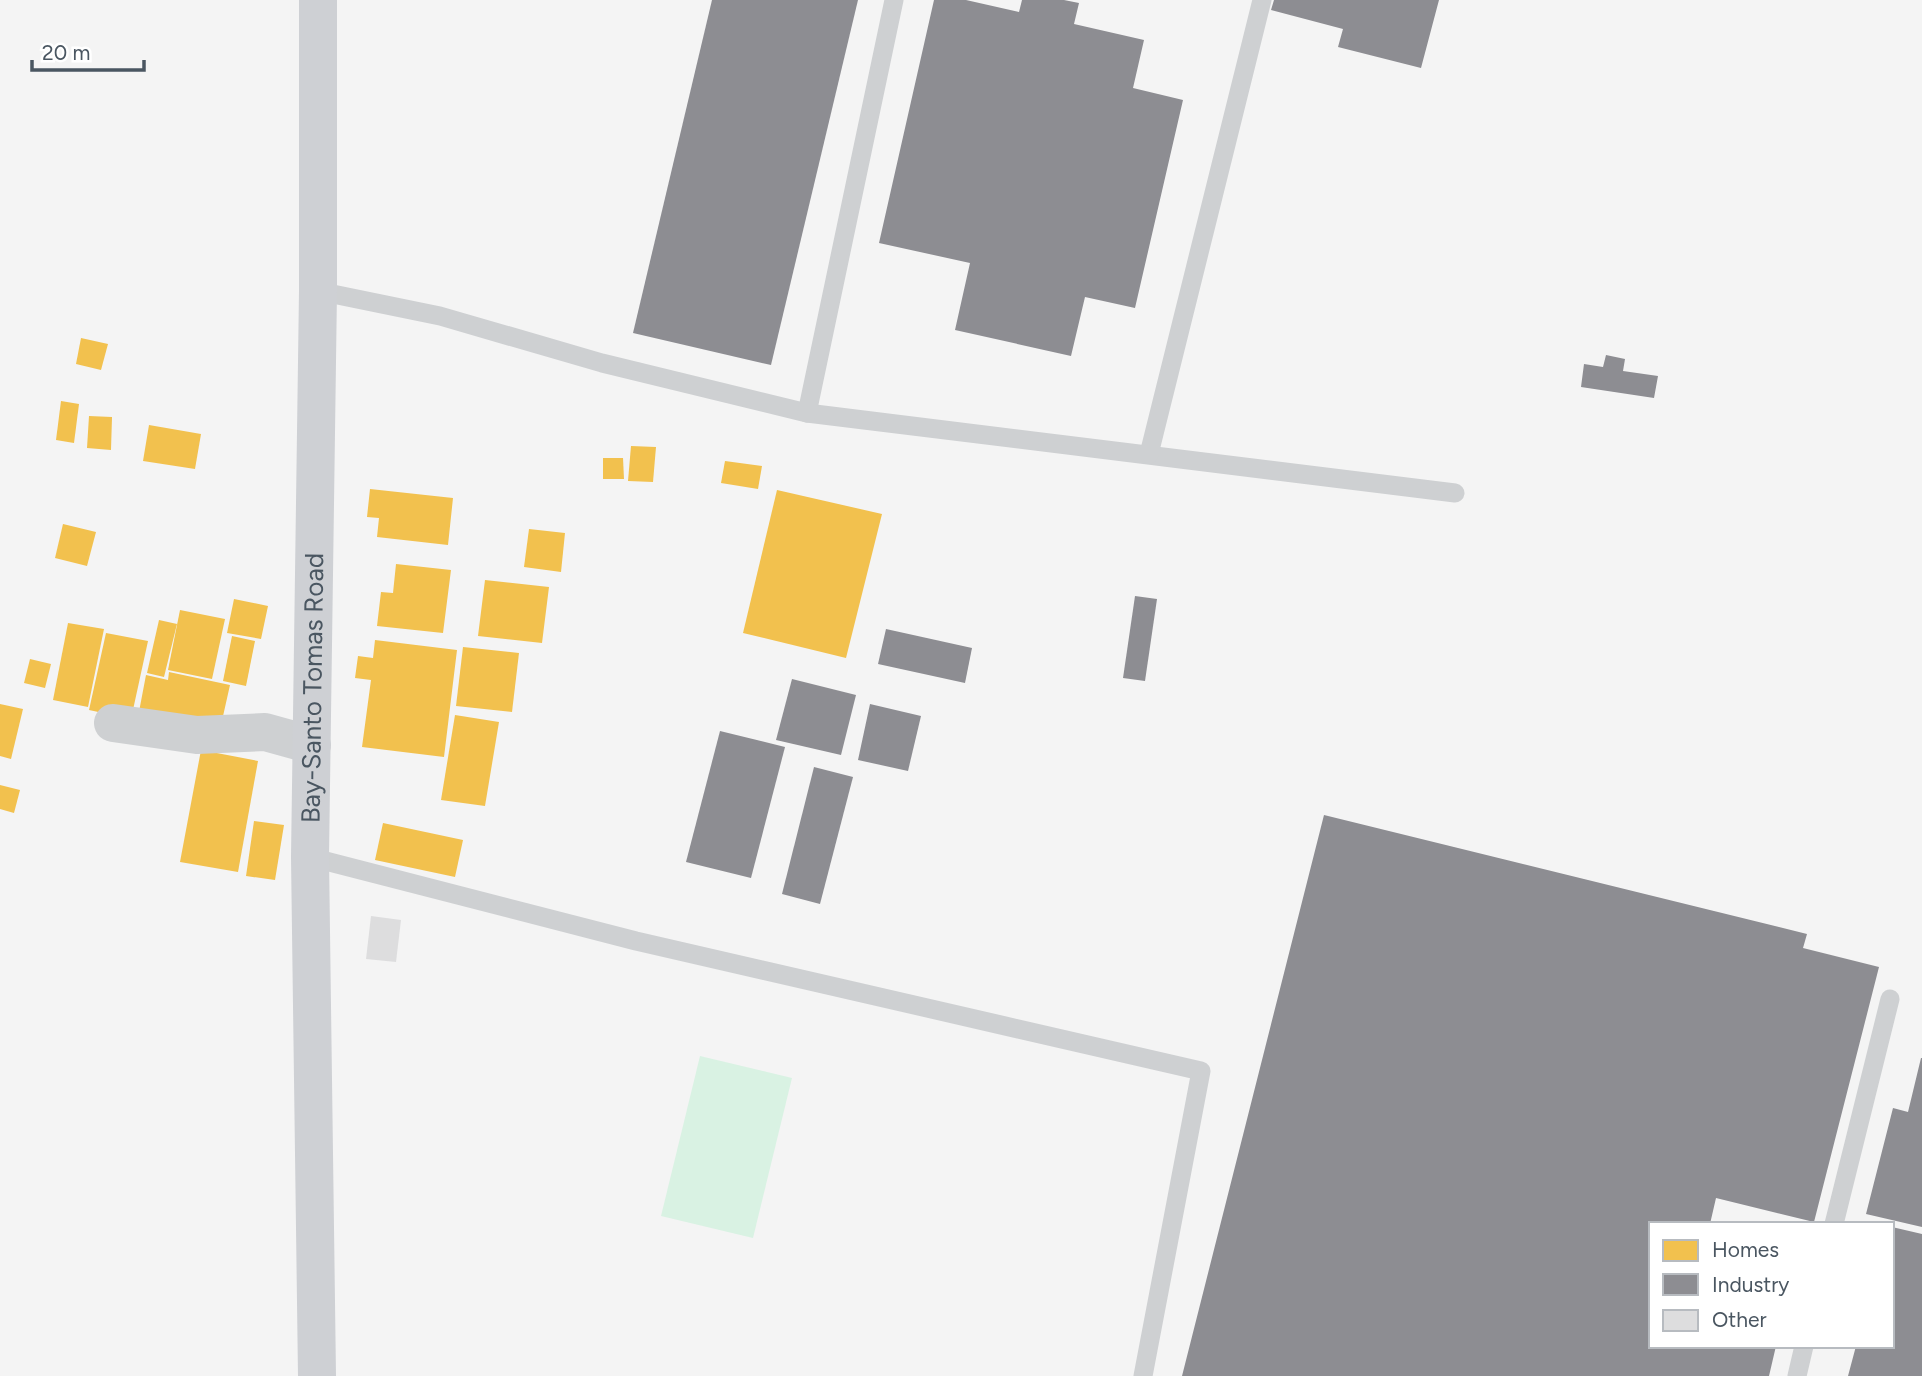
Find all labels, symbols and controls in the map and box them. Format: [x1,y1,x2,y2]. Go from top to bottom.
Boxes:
scale bar [32,28,144,72]
text: 20 m [42,40,90,65]
street label: Bay-Santo Tomas Road [294,553,330,823]
legend [1649,1222,1894,1348]
text: Homes [1712,1237,1779,1262]
text: Industry [1712,1272,1789,1297]
text: Other [1712,1307,1767,1332]

